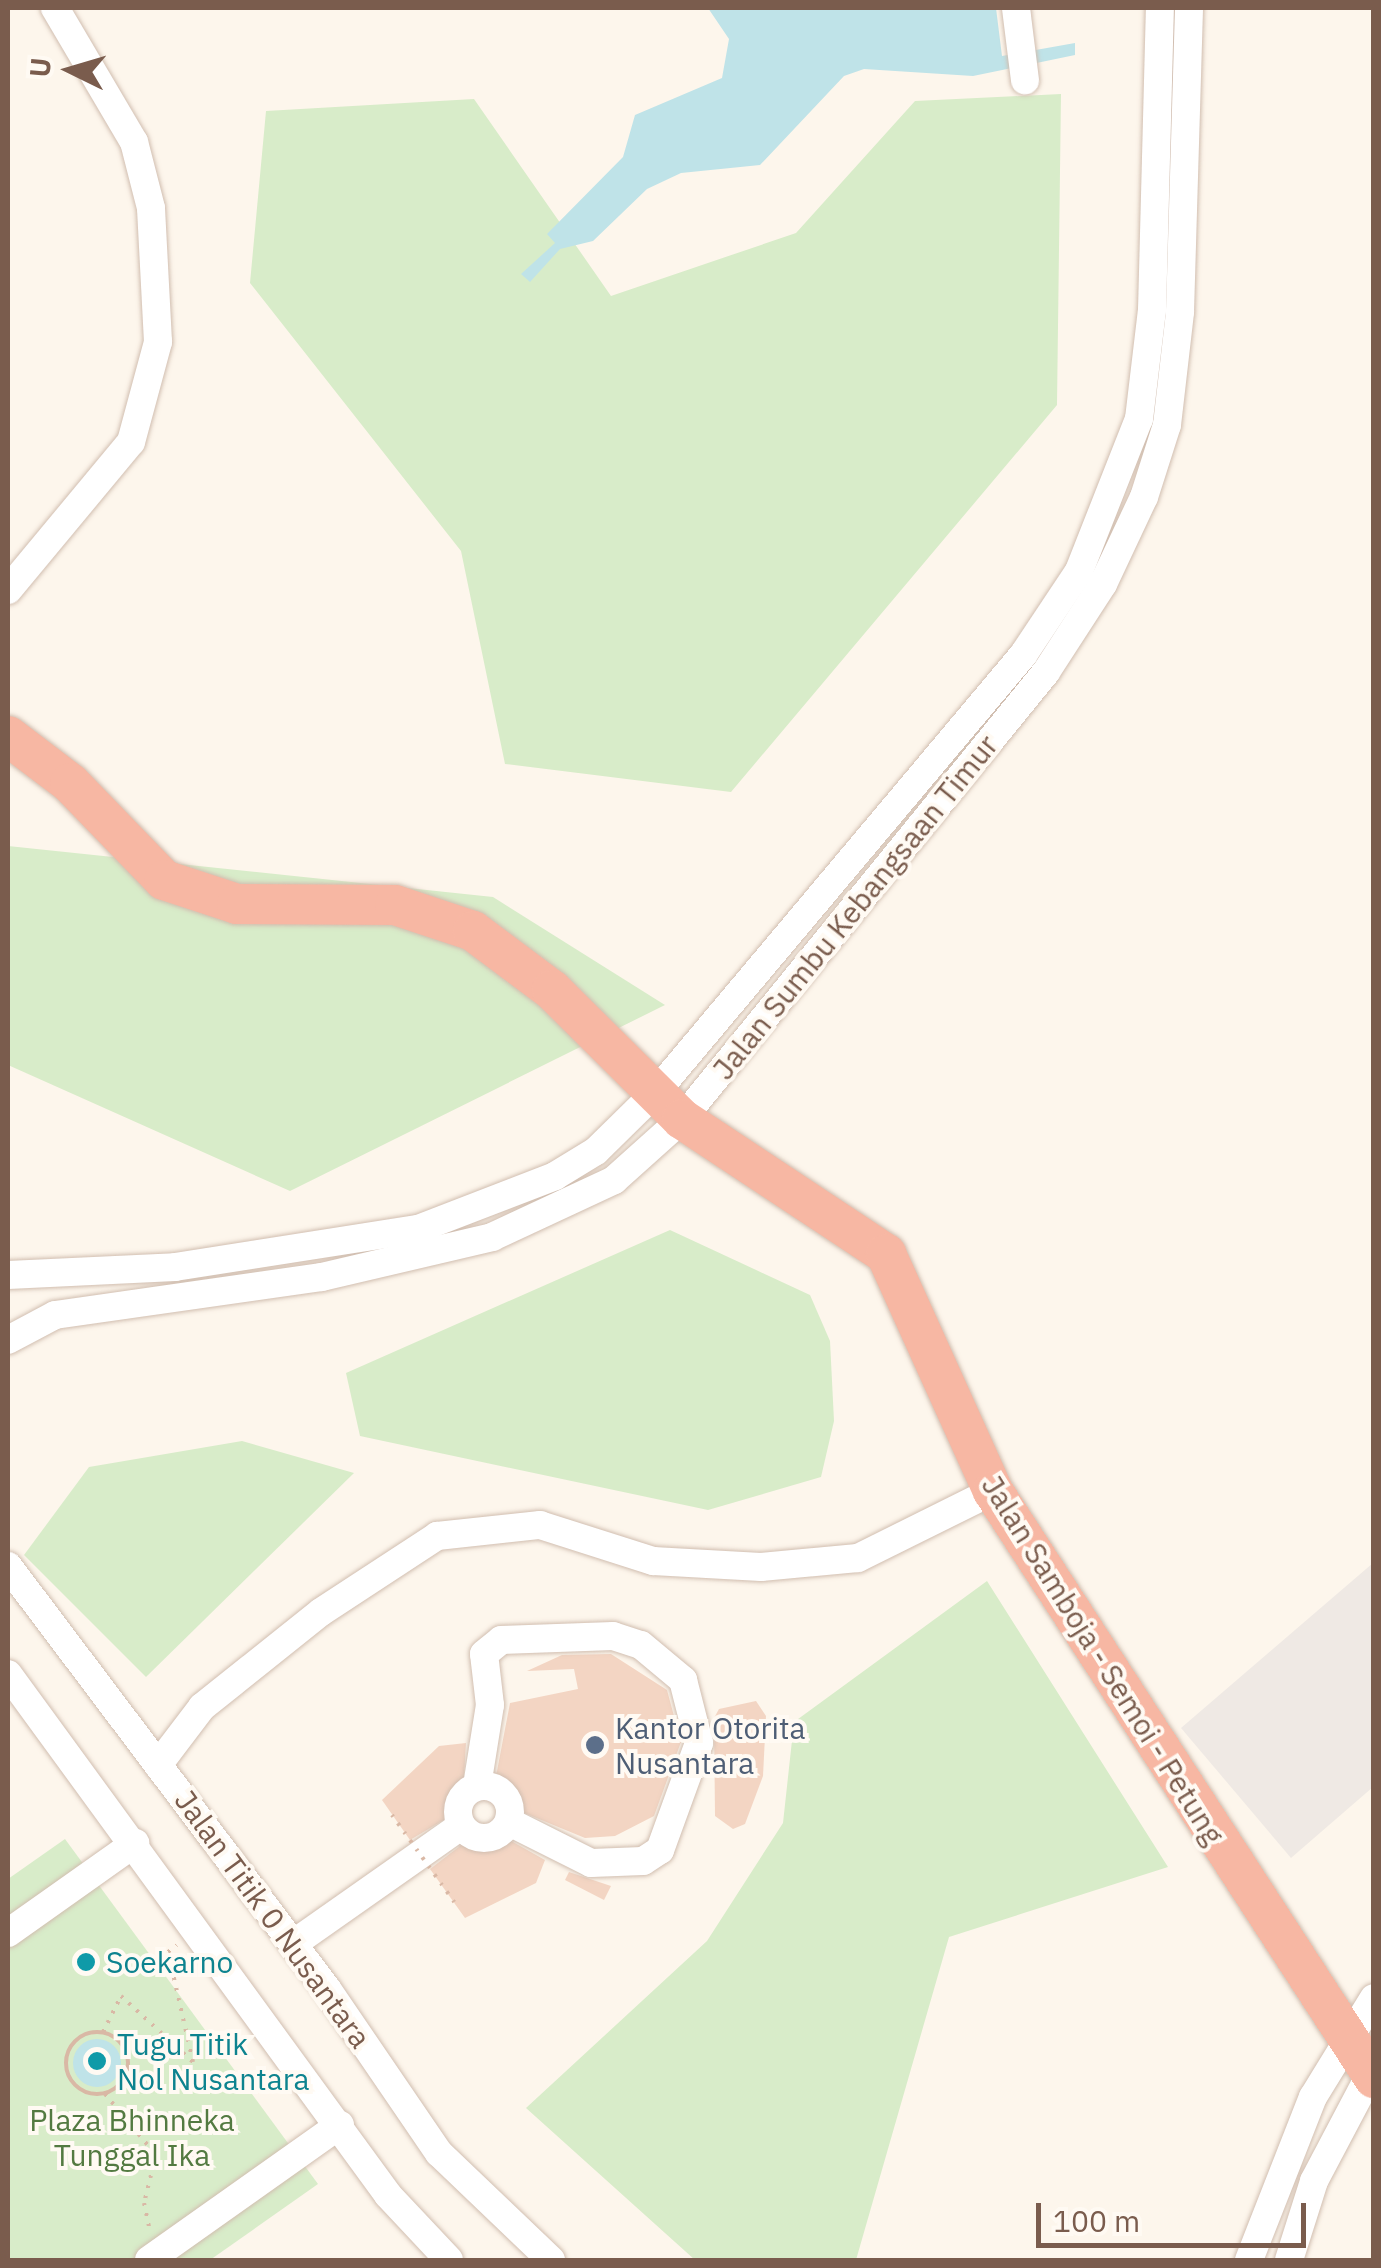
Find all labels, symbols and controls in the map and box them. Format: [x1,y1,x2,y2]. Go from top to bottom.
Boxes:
north arrow [20,20,120,120]
text: U [20,56,59,79]
street label: Jalan Sumbu Kebangsaan Timur [705,728,1005,1086]
street label: Jalan Samboja - Semoi - Petung [974,1469,1232,1851]
place label: Kantor Otorita Nusantara [615,1710,805,1780]
marker: Kantor Otorita Nusantara [584,1734,606,1756]
street label: Jalan Titik 0 Nusantara [167,1783,379,2055]
place label: Soekarno [106,1944,233,1980]
marker: Soekarno [75,1951,97,1973]
place label: Tugu Titik Nol Nusantara [117,2026,310,2096]
marker: Tugu Titik Nol Nusantara [86,2050,108,2072]
park label: Plaza Bhinneka Tunggal Ika [29,2102,235,2172]
scale bar [1041,2183,1311,2245]
text: 100 m [1053,2201,1140,2240]

